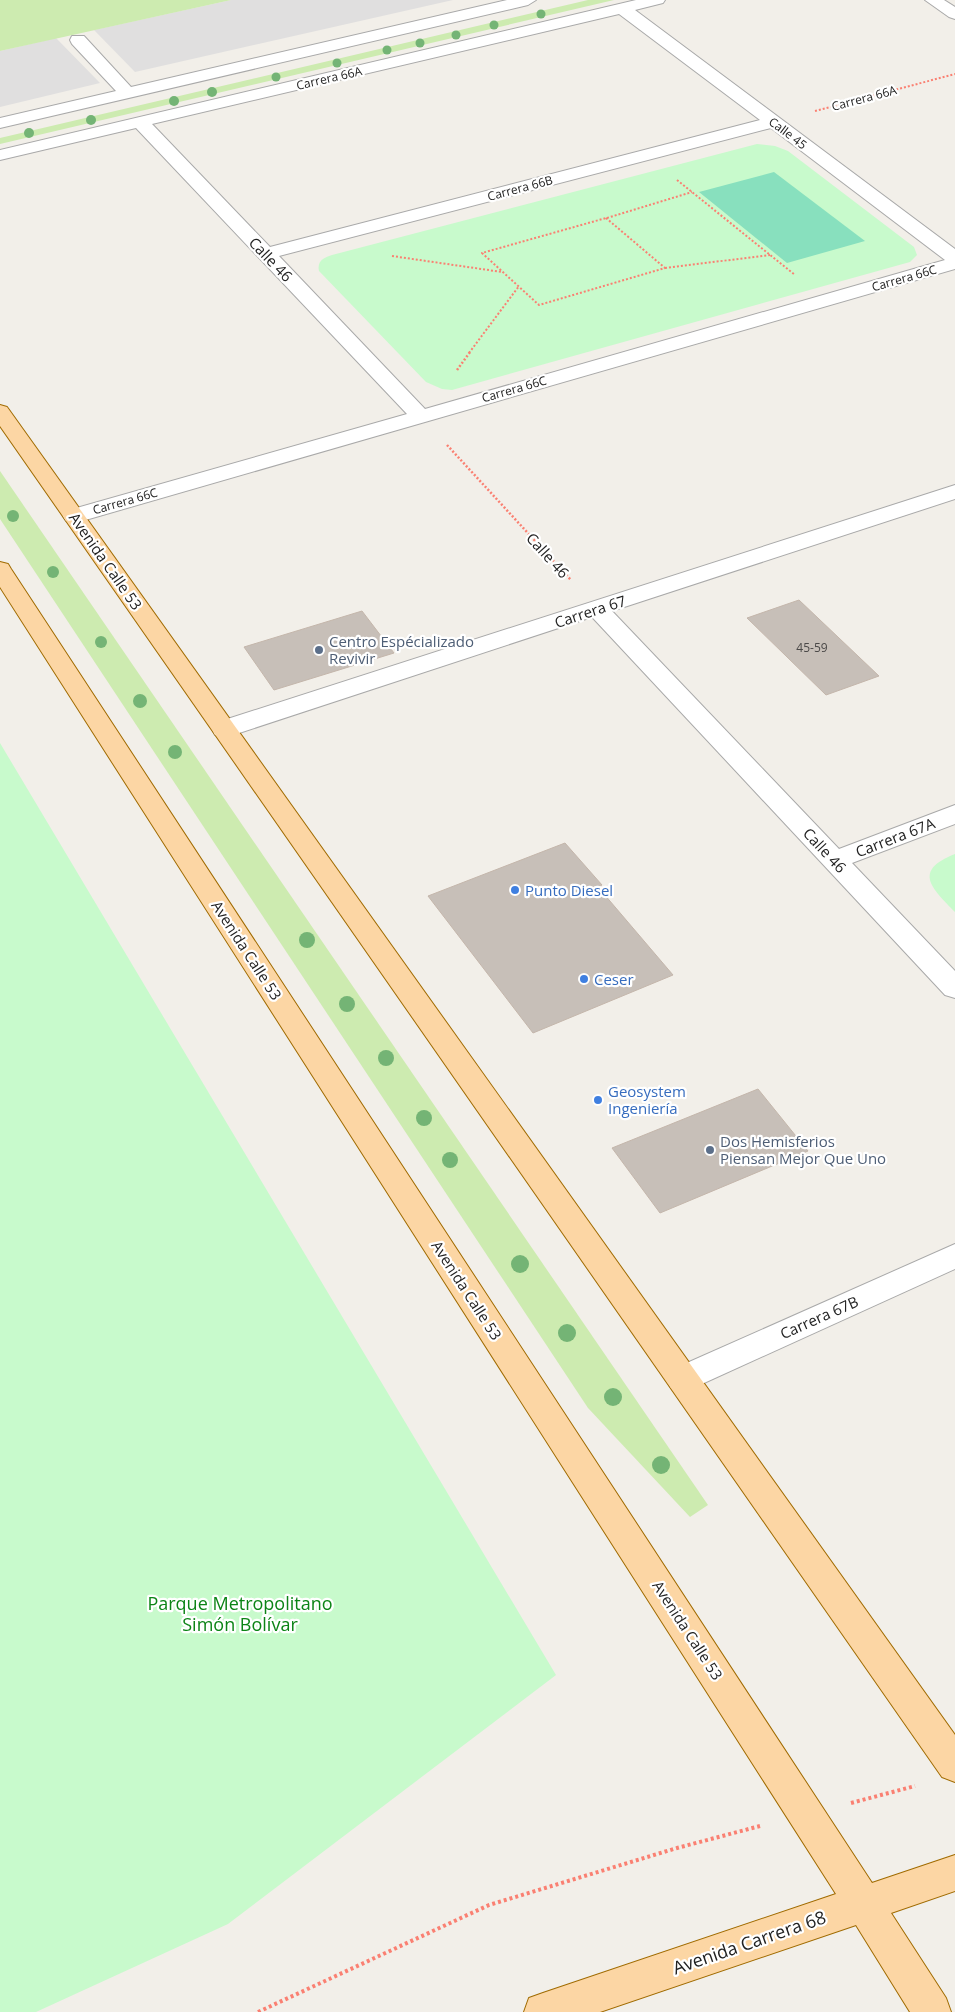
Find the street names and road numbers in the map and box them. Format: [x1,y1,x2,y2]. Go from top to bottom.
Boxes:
street label: Carrera 66A [295,62,364,94]
street label: Carrera 66A [830,81,899,115]
street label: Calle 45 [765,113,811,153]
street label: Carrera 66B [485,171,555,205]
street label: Calle 46 [245,232,297,286]
street label: Carrera 66C [870,261,939,295]
street label: Carrera 66C [480,372,549,406]
street label: Carrera 66C [91,484,160,518]
street label: Avenida Calle 53 [65,508,147,614]
street label: Calle 46 [522,528,574,582]
street label: Carrera 67 [552,590,628,632]
street label: Carrera 67A [852,813,938,861]
street label: Calle 46 [799,823,851,877]
street label: Avenida Calle 53 [207,896,287,1004]
street label: Avenida Calle 53 [427,1236,507,1344]
street label: Carrera 67B [777,1291,861,1343]
street label: Avenida Calle 53 [648,1576,728,1684]
street label: Avenida Carrera 68 [669,1905,829,1979]

